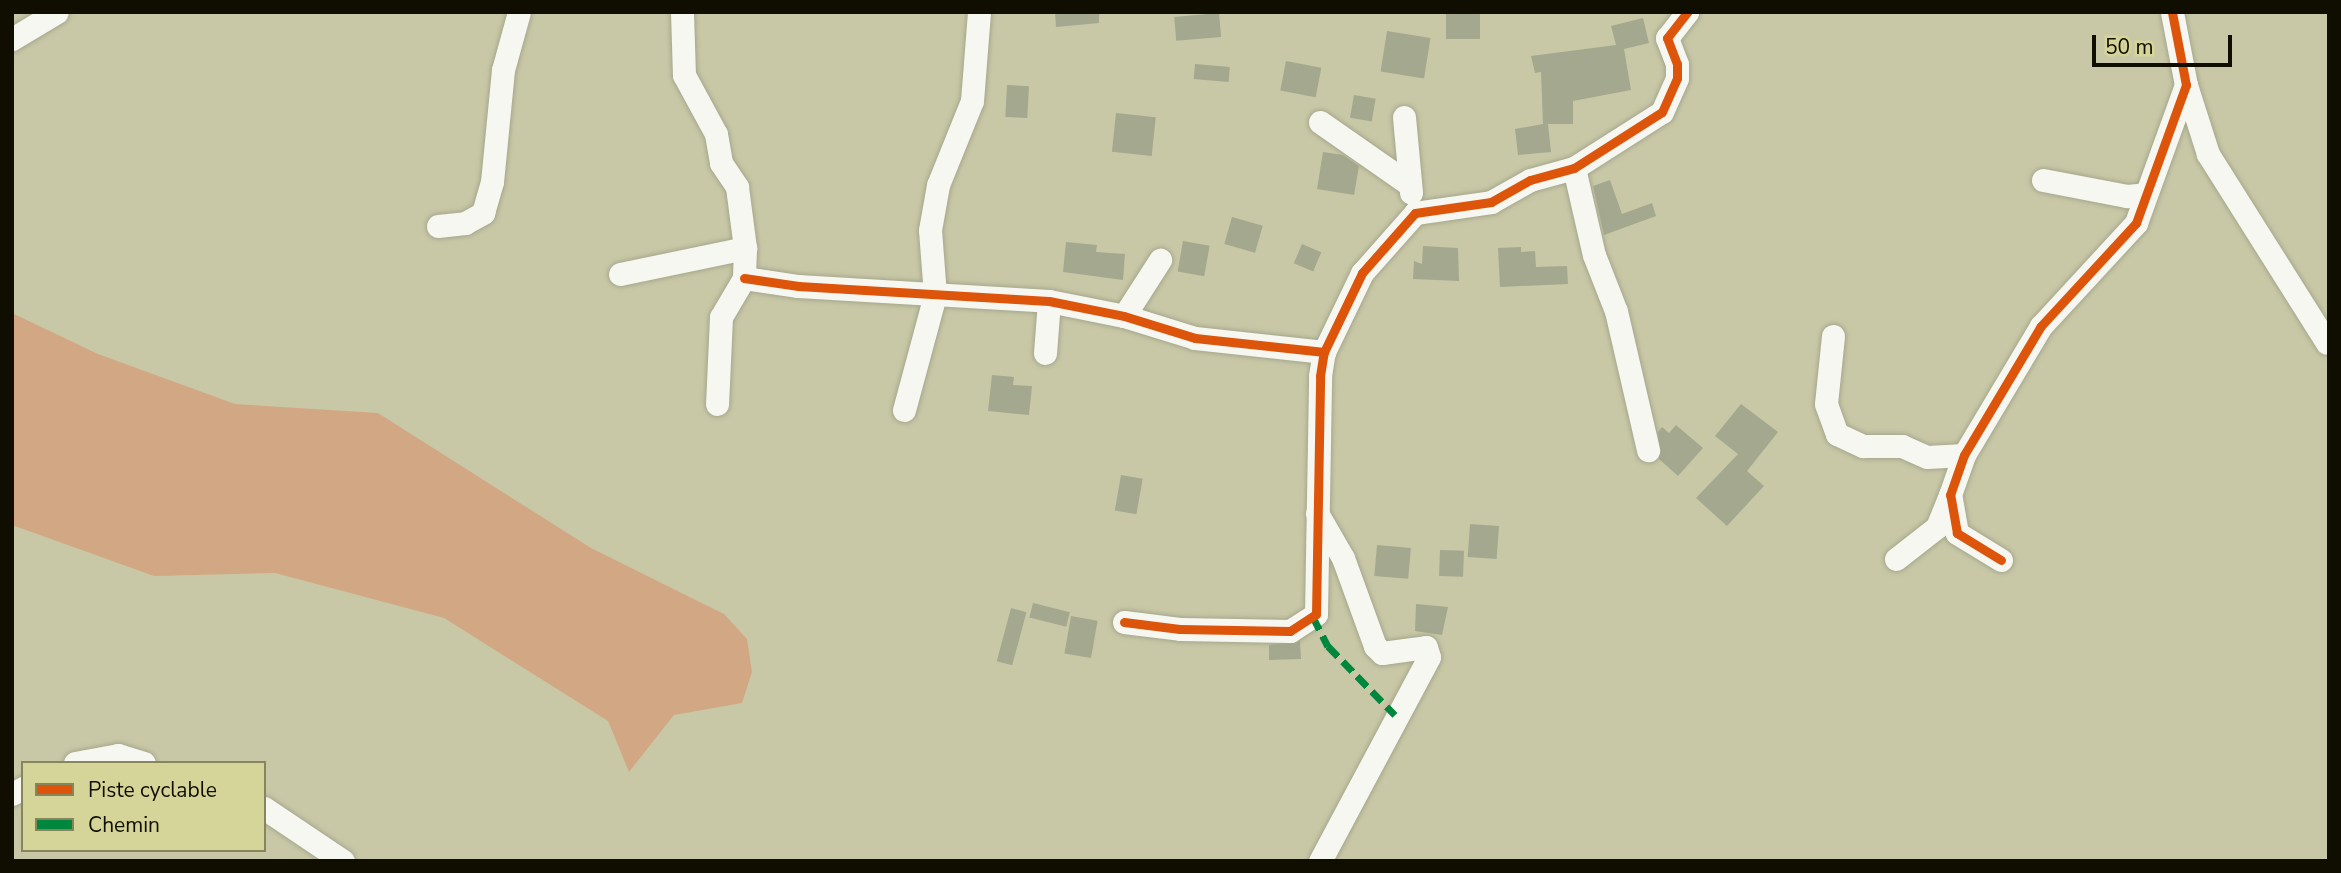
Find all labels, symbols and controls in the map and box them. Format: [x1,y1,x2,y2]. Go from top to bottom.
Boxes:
scale bar [2096,21,2236,65]
text: 50 m [2105,33,2154,61]
legend [21,761,266,852]
text: Piste cyclable [88,776,217,804]
text: Chemin [88,811,160,839]

